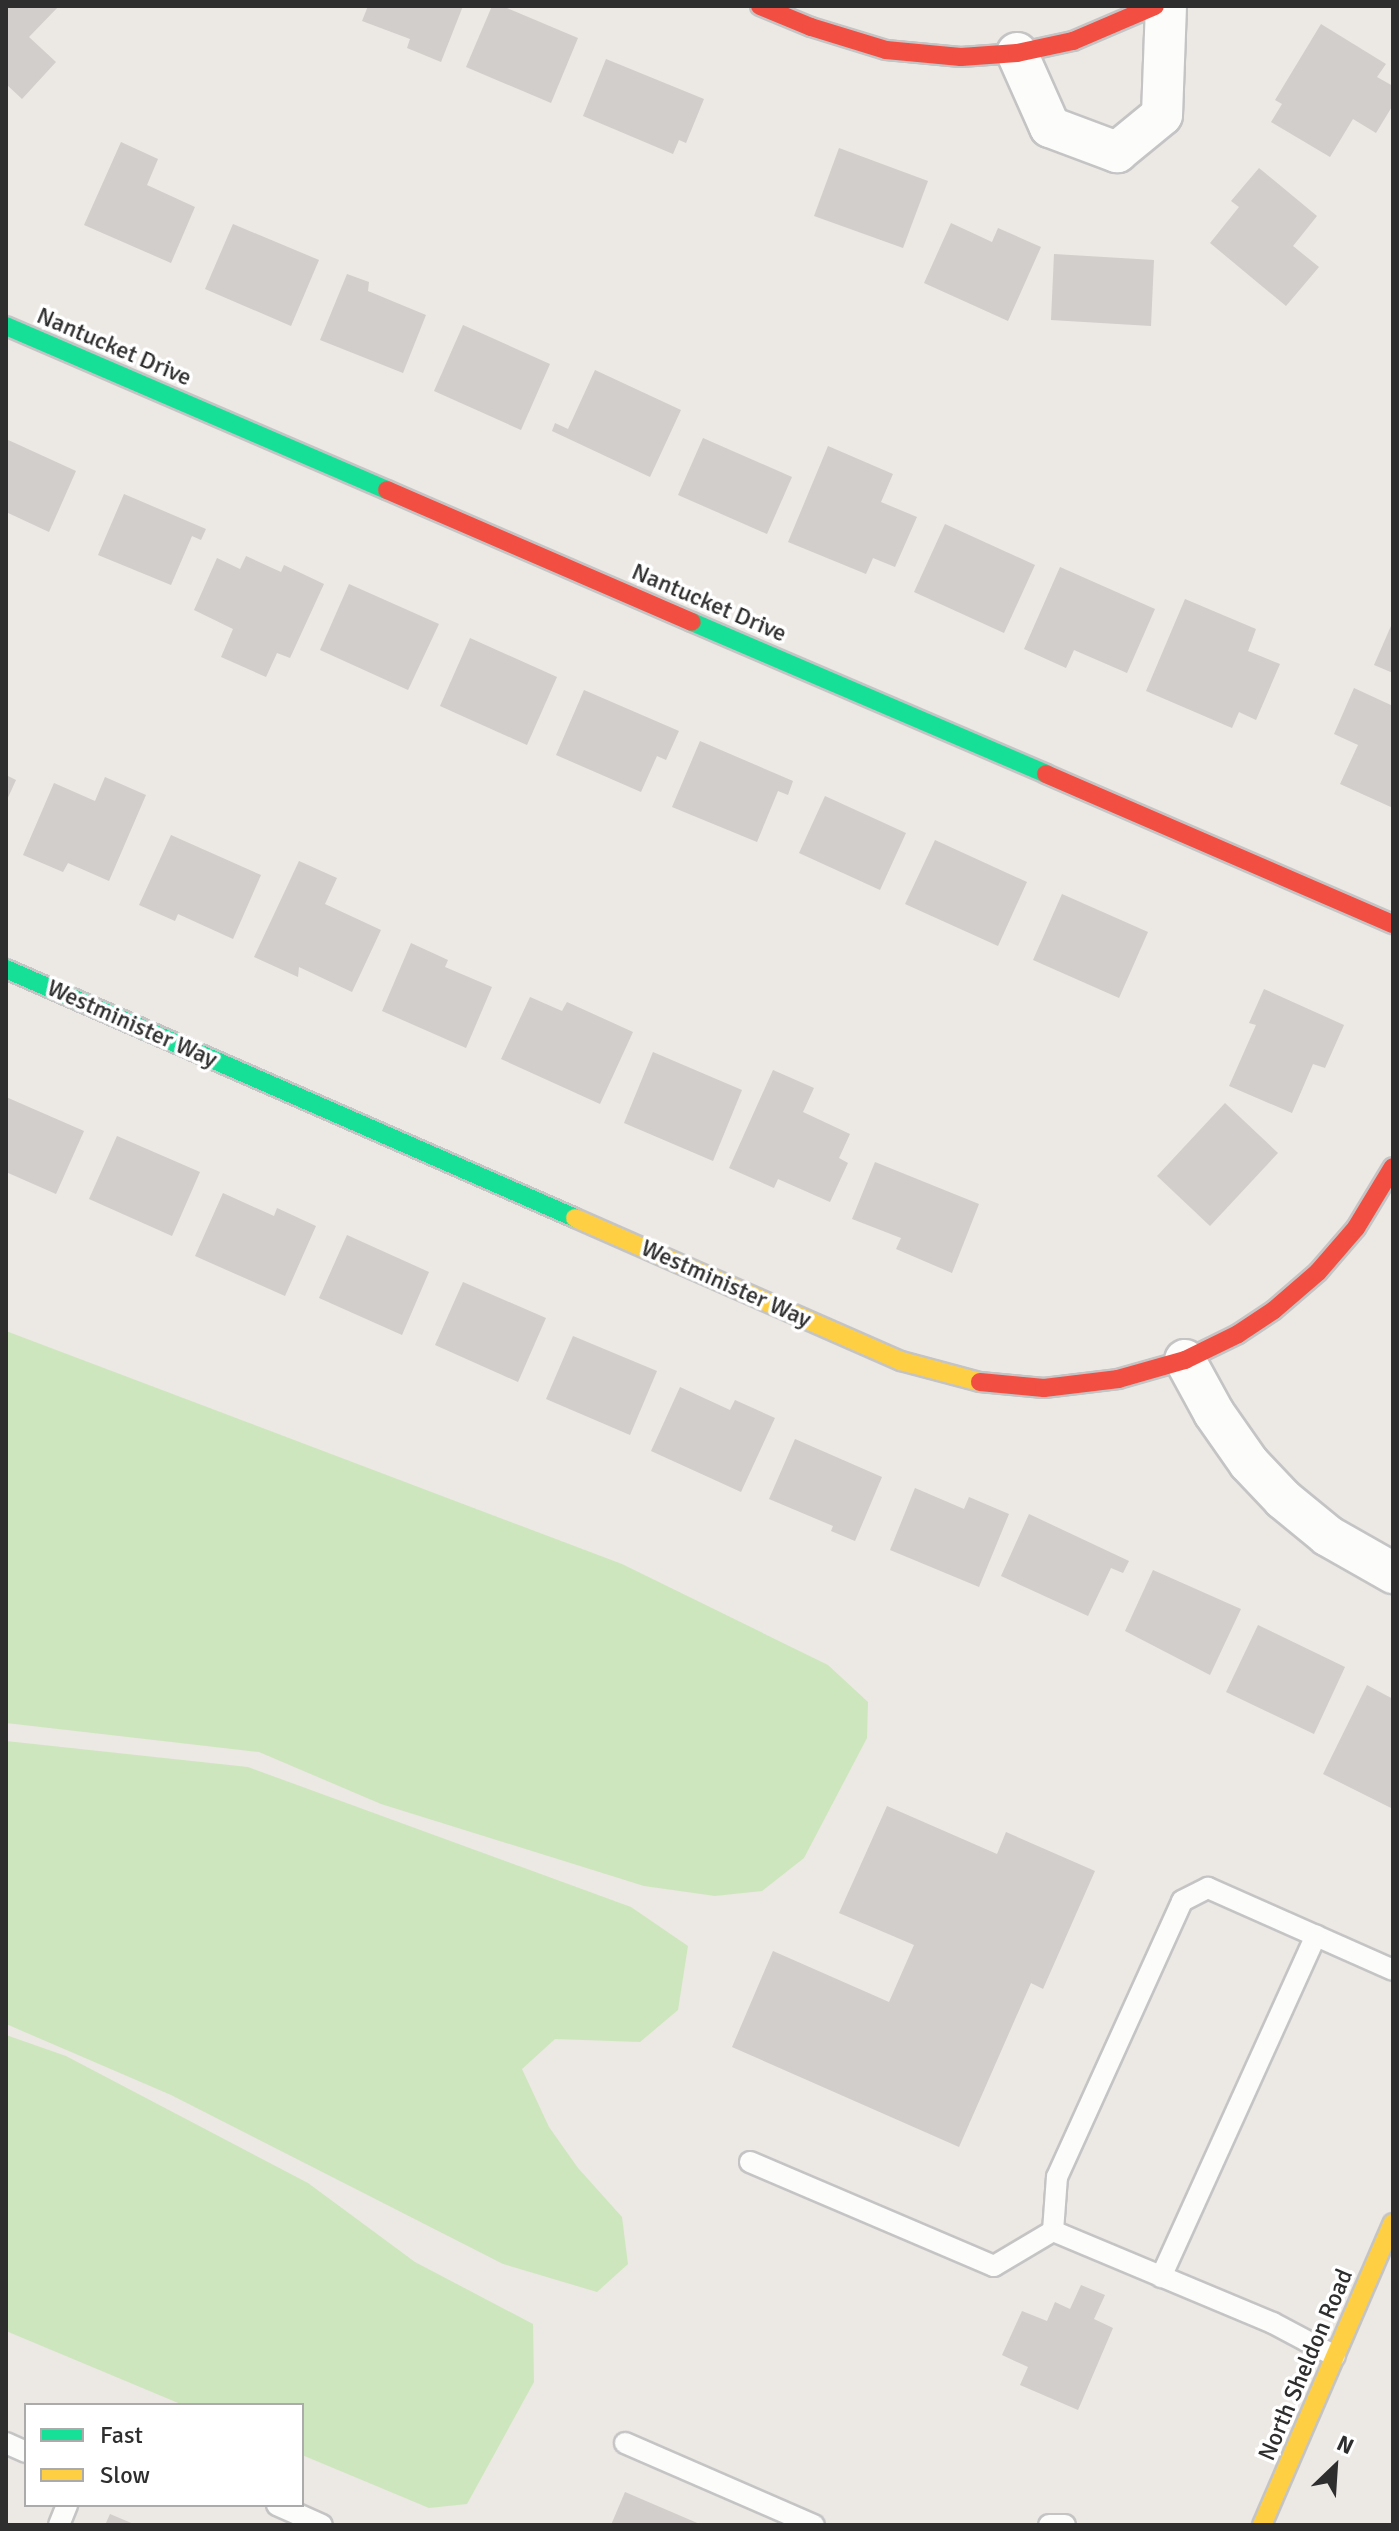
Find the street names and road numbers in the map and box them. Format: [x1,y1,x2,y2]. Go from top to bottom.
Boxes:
street label: Nantucket Drive [32,301,196,393]
street label: Nantucket Drive [627,557,791,649]
street label: Westminister Way [43,974,221,1074]
street label: Westminister Way [637,1234,815,1334]
street label: North Sheldon Road [1253,2265,1359,2465]

